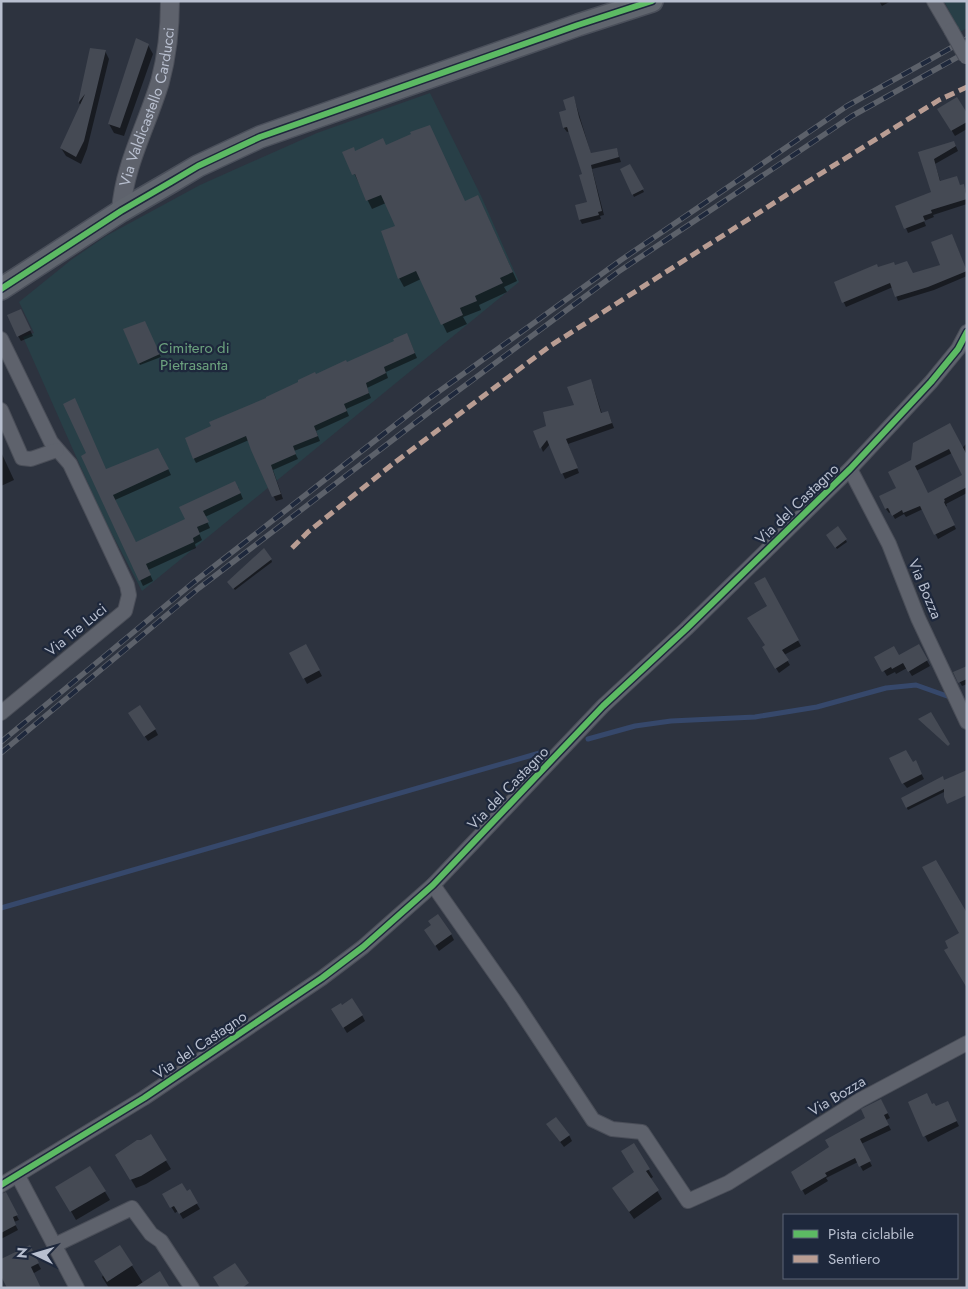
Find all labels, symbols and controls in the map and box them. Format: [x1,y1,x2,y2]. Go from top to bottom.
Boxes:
street label: Via Valdicastello Carducci [114,26,180,189]
park label: Cimitero di Pietrasanta [158,337,230,376]
street label: Via del Castagno [750,458,844,550]
street label: Via Bozza [903,556,947,622]
street label: Via Tre Luci [40,598,112,662]
street label: Via del Castagno [462,741,554,835]
street label: Via del Castagno [149,1005,251,1085]
street label: Via Bozza [804,1070,870,1122]
legend [783,1214,958,1279]
text: Pista ciclabile [828,1223,914,1245]
north arrow [10,1229,60,1279]
text: N [12,1246,32,1259]
text: Sentiero [828,1248,880,1270]

